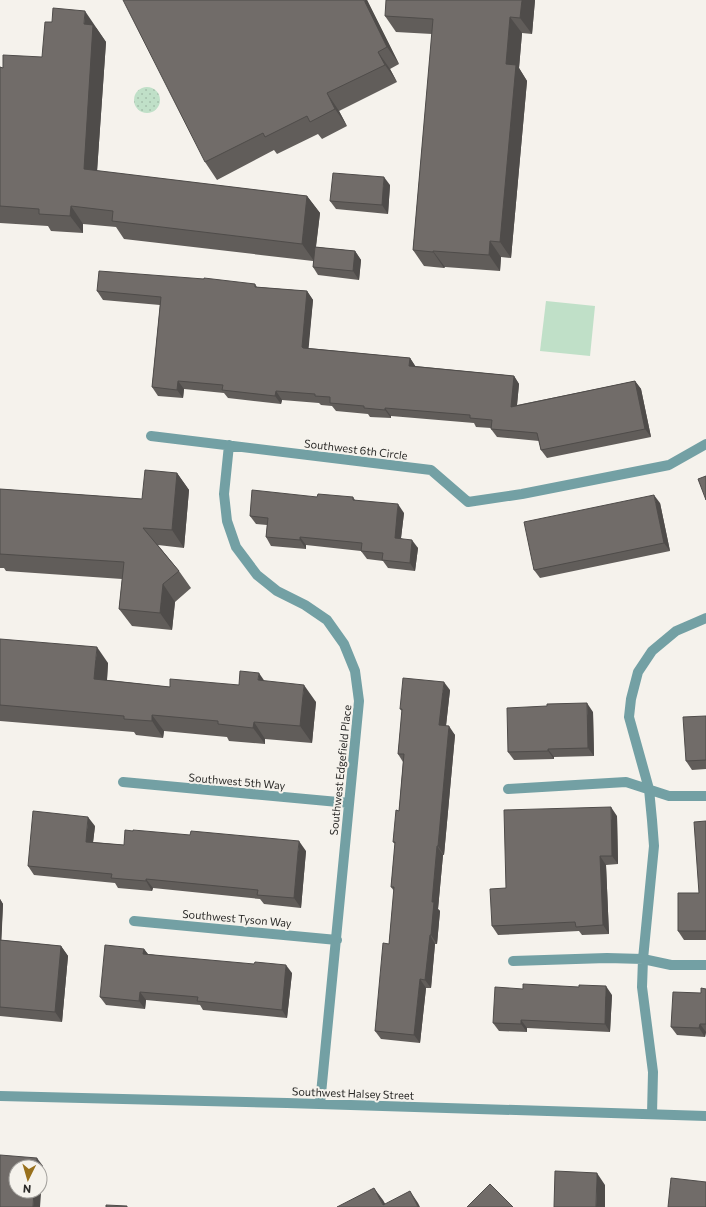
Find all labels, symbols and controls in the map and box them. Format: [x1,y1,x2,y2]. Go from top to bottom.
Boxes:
street label: Southwest 6th Circle [304,436,409,462]
street label: Southwest Edgefield Place [327,704,353,836]
street label: Southwest 5th Way [188,770,286,792]
street label: Southwest Tyson Way [182,907,293,929]
street label: Southwest Halsey Street [292,1084,415,1102]
north arrow [8,1159,48,1199]
text: N [22,1183,32,1196]

